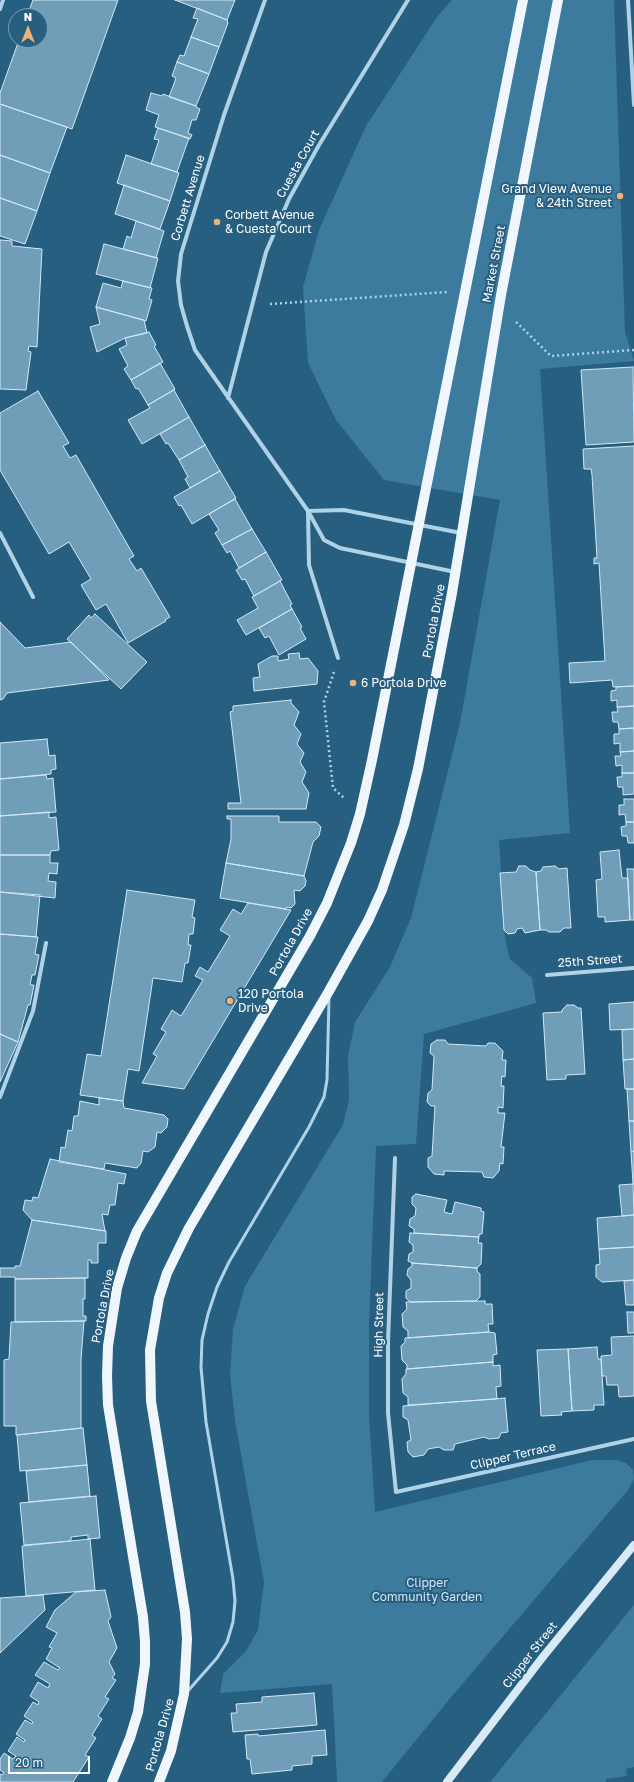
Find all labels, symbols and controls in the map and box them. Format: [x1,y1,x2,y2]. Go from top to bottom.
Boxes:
north arrow [8,8,48,48]
text: N [24,10,32,23]
street label: Cuesta Court [273,127,323,201]
street label: Corbett Avenue [168,153,208,243]
place label: Grand View Avenue & 24th Street [501,182,612,210]
marker: Grand View Avenue & 24th Street [615,191,625,201]
place label: Corbett Avenue & Cuesta Court [225,208,314,236]
marker: Corbett Avenue & Cuesta Court [212,217,222,227]
street label: Market Street [479,224,509,304]
street label: Portola Drive [420,583,448,659]
place label: 6 Portola Drive [361,676,446,690]
marker: 6 Portola Drive [348,678,358,688]
street label: Portola Drive [266,906,316,978]
street label: 25th Street [557,952,623,970]
place label: 120 Portola Drive [238,987,304,1015]
marker: 120 Portola Drive [225,996,235,1006]
street label: Portola Drive [89,1268,117,1344]
street label: High Street [371,1292,387,1358]
street label: Clipper Terrace [469,1439,557,1473]
park label: Clipper Community Garden [372,1576,482,1604]
street label: Clipper Street [500,1619,560,1691]
street label: Portola Drive [143,1697,177,1773]
scale bar [10,1748,92,1774]
text: 20 m [15,1755,43,1770]

